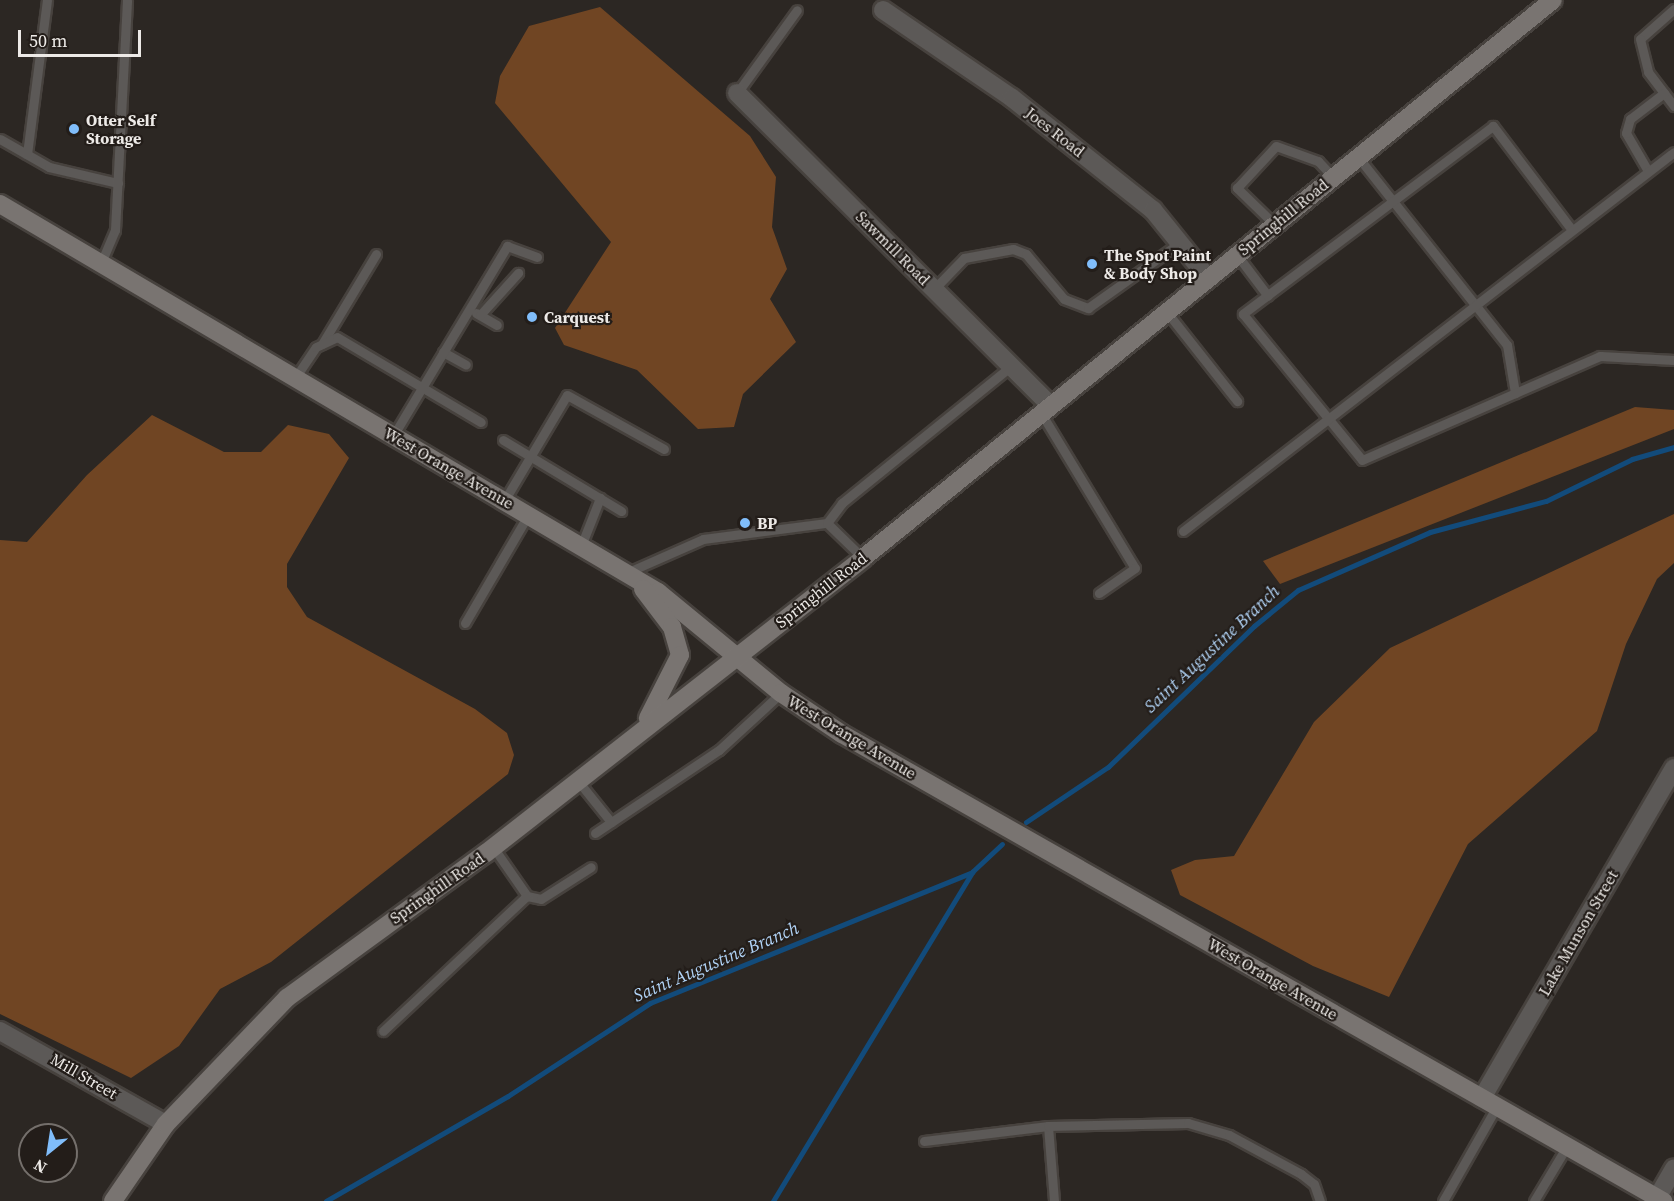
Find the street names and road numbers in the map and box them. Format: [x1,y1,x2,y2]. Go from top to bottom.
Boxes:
street label: Joes Road [1022,103,1088,161]
street label: Springhill Road [1234,175,1332,259]
street label: Sawmill Road [852,207,934,289]
street label: West Orange Avenue [381,423,517,513]
street label: Springhill Road [772,548,870,632]
street label: West Orange Avenue [784,691,920,783]
street label: Springhill Road [386,848,488,928]
street label: Lake Munson Street [1534,867,1622,999]
street label: West Orange Avenue [1205,934,1341,1024]
street label: Mill Street [47,1049,121,1103]

